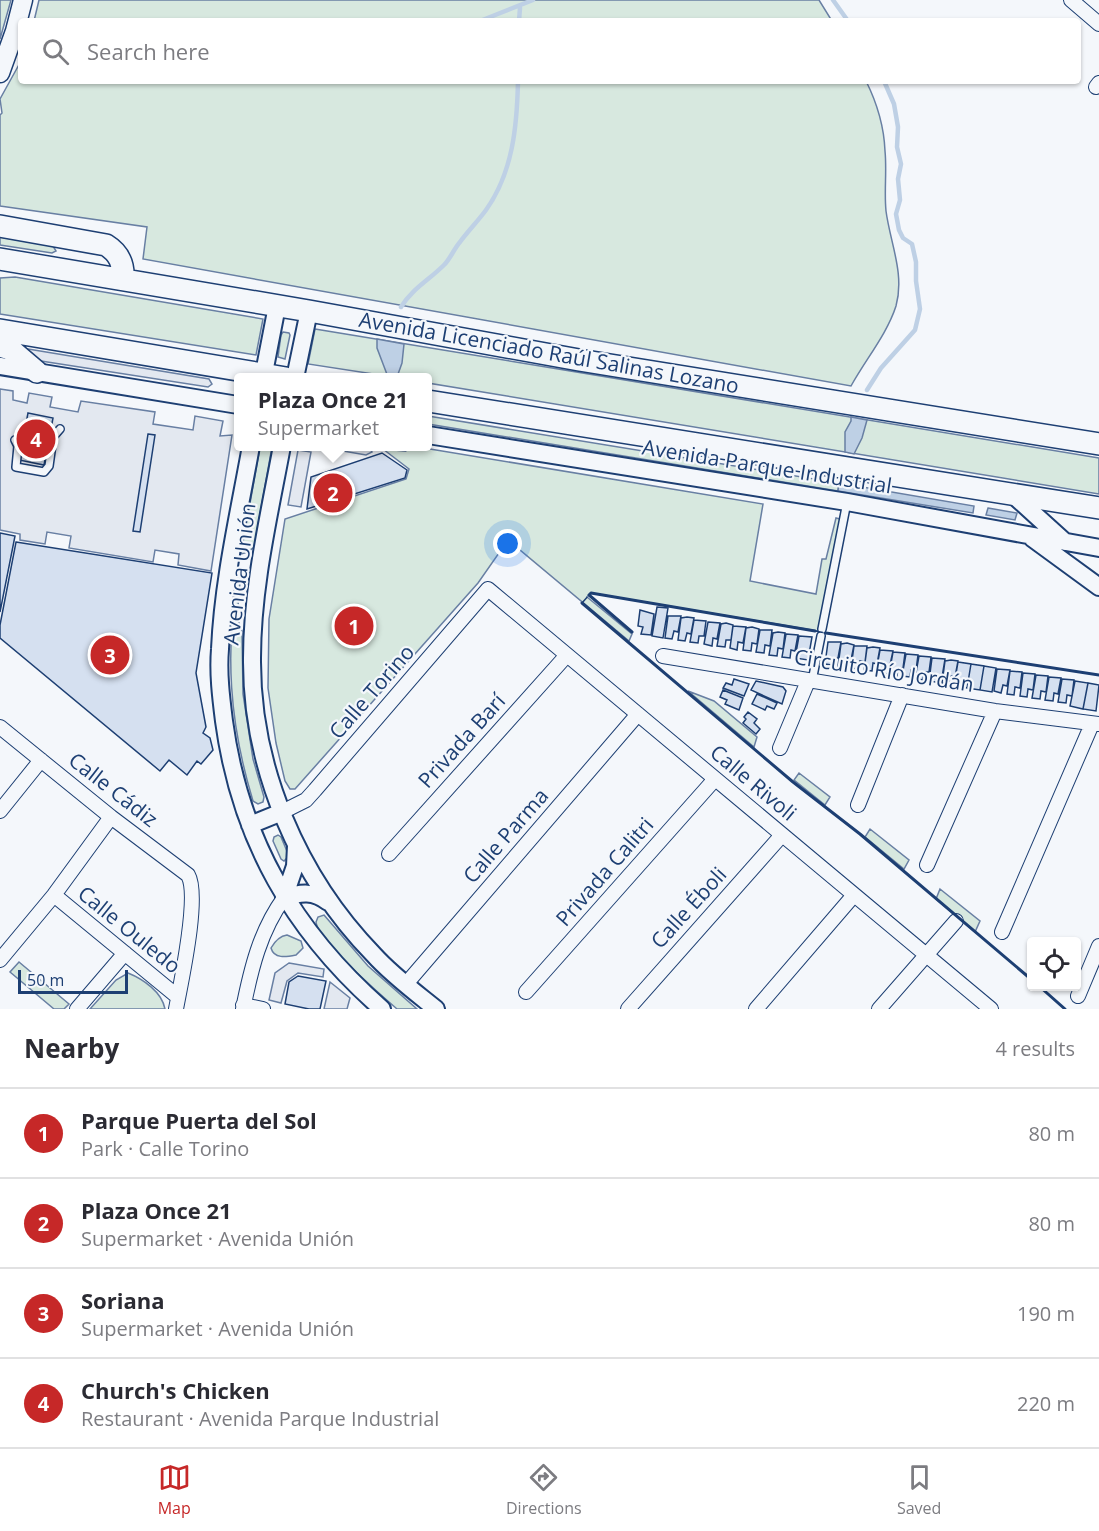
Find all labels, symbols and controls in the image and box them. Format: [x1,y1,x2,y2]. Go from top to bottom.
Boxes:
search box [18,18,1081,84]
icon: search [39,35,72,68]
text: Search here [87,36,210,66]
street label: Avenida Licenciado Raúl Salinas Lozano [357,305,741,399]
popup [234,373,432,451]
text: Plaza Once 21 [258,384,408,414]
text: Supermarket [258,414,379,441]
pin: 4 [16,416,56,462]
street label: Avenida Parque Industrial [640,432,894,500]
pin: 2 [314,470,352,516]
street label: Avenida Unión [216,501,262,646]
your location [493,529,522,558]
pin: 1 [334,604,374,648]
pin: 3 [90,632,130,678]
street label: Calle Torino [323,638,420,744]
street label: Circuito Río Jordán [792,642,976,698]
street label: Privada Barí [411,687,512,793]
street label: Calle Rivoli [705,738,803,827]
street label: Calle Cádiz [63,746,164,833]
street label: Calle Parma [456,782,554,889]
street label: Privada Calitri [549,811,659,932]
street label: Calle Éboli [644,861,732,954]
street label: Calle Ouledo [72,879,187,979]
map controls [1027,937,1081,991]
button: locate [1027,937,1081,991]
scale bar [18,967,128,994]
text: 50 m [27,969,64,991]
text: Nearby [24,1030,119,1066]
text: 4 results [995,1035,1075,1062]
text: Parque Puerta del Sol [81,1105,317,1135]
text: 1 [38,1120,49,1147]
text: 80 m [1028,1120,1075,1147]
text: Park · Calle Torino [81,1135,249,1162]
text: Plaza Once 21 [81,1195,232,1225]
text: 2 [38,1210,49,1237]
text: 80 m [1028,1210,1075,1237]
text: Supermarket · Avenida Unión [81,1225,354,1252]
text: Soriana [81,1285,164,1315]
text: 3 [38,1300,49,1327]
text: 190 m [1017,1300,1075,1327]
text: Supermarket · Avenida Unión [81,1315,354,1342]
text: Church's Chicken [81,1375,270,1405]
text: 4 [38,1390,49,1417]
text: 220 m [1017,1390,1075,1417]
text: Restaurant · Avenida Parque Industrial [81,1405,439,1432]
tab: Map [158,1461,191,1519]
tab: Directions [506,1461,582,1519]
tab: Saved [897,1461,941,1519]

